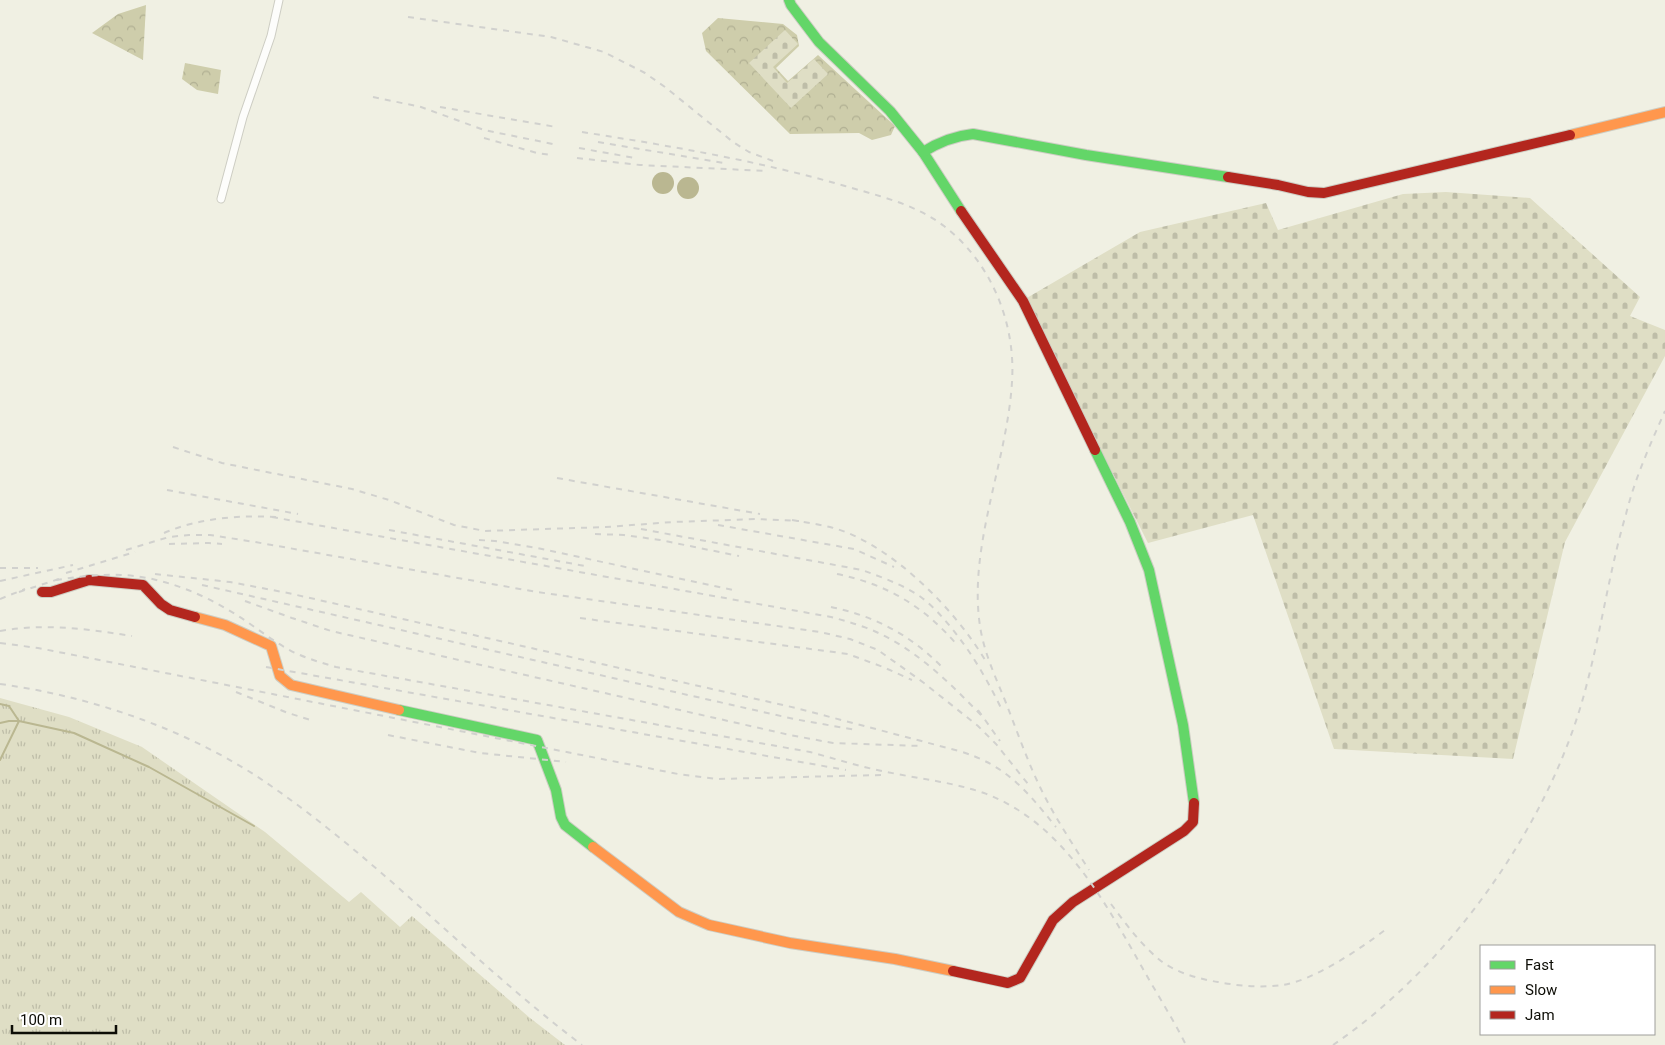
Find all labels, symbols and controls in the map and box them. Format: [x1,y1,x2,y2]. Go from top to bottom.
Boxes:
legend [1480,945,1655,1035]
text: Fast [1525,956,1554,974]
text: Slow [1525,981,1557,999]
scale bar [12,1002,116,1034]
text: Jam [1525,1006,1555,1024]
text: 100 m [20,1011,62,1029]

